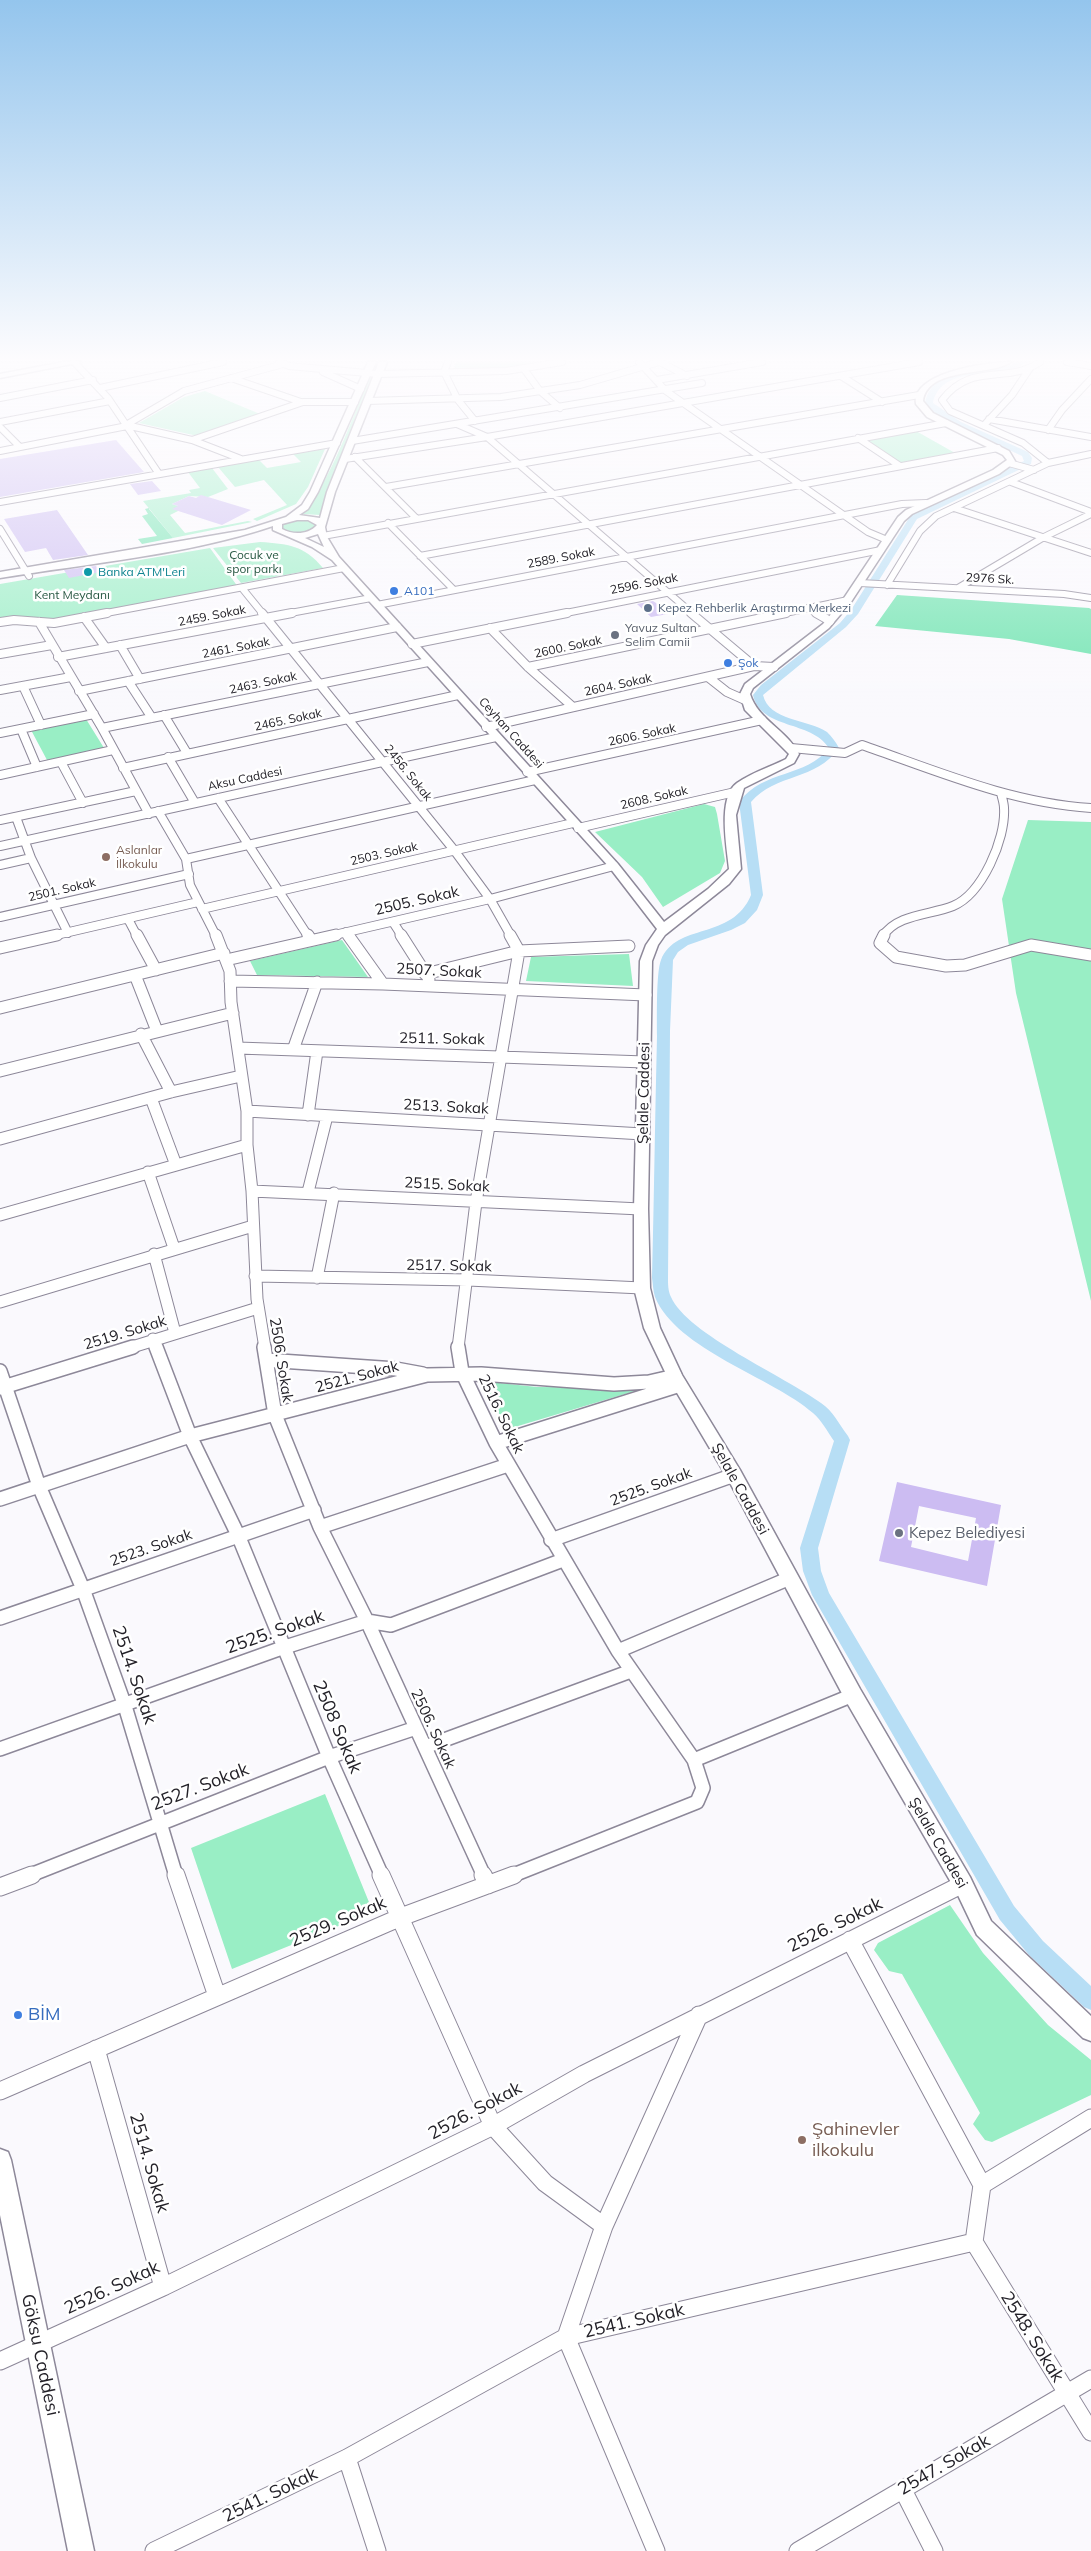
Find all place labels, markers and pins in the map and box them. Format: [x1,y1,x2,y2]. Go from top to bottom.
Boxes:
place label: Banka ATM'Leri [98,565,185,579]
marker: Banka ATM'Leri [82,566,94,578]
place label: A101 [404,584,434,598]
marker: A101 [388,585,400,597]
place label: Kepez Rehberlik Araştırma Merkezi [658,601,851,615]
marker: Kepez Rehberlik Araştırma Merkezi [642,602,654,614]
place label: Yavuz Sultan Selim Camii [625,621,697,649]
marker: Yavuz Sultan Selim Camii [609,629,621,641]
place label: Şok [738,656,759,670]
marker: Şok [722,657,734,669]
place label: Aslanlar İlkokulu [116,843,162,871]
marker: Aslanlar İlkokulu [100,851,112,863]
place label: Kepez Belediyesi [909,1524,1025,1542]
marker: Kepez Belediyesi [893,1527,905,1539]
place label: BİM [28,2004,60,2026]
marker: BİM [12,2009,24,2021]
place label: Şahinevler ilkokulu [812,2119,899,2162]
marker: Şahinevler ilkokulu [796,2134,808,2146]

